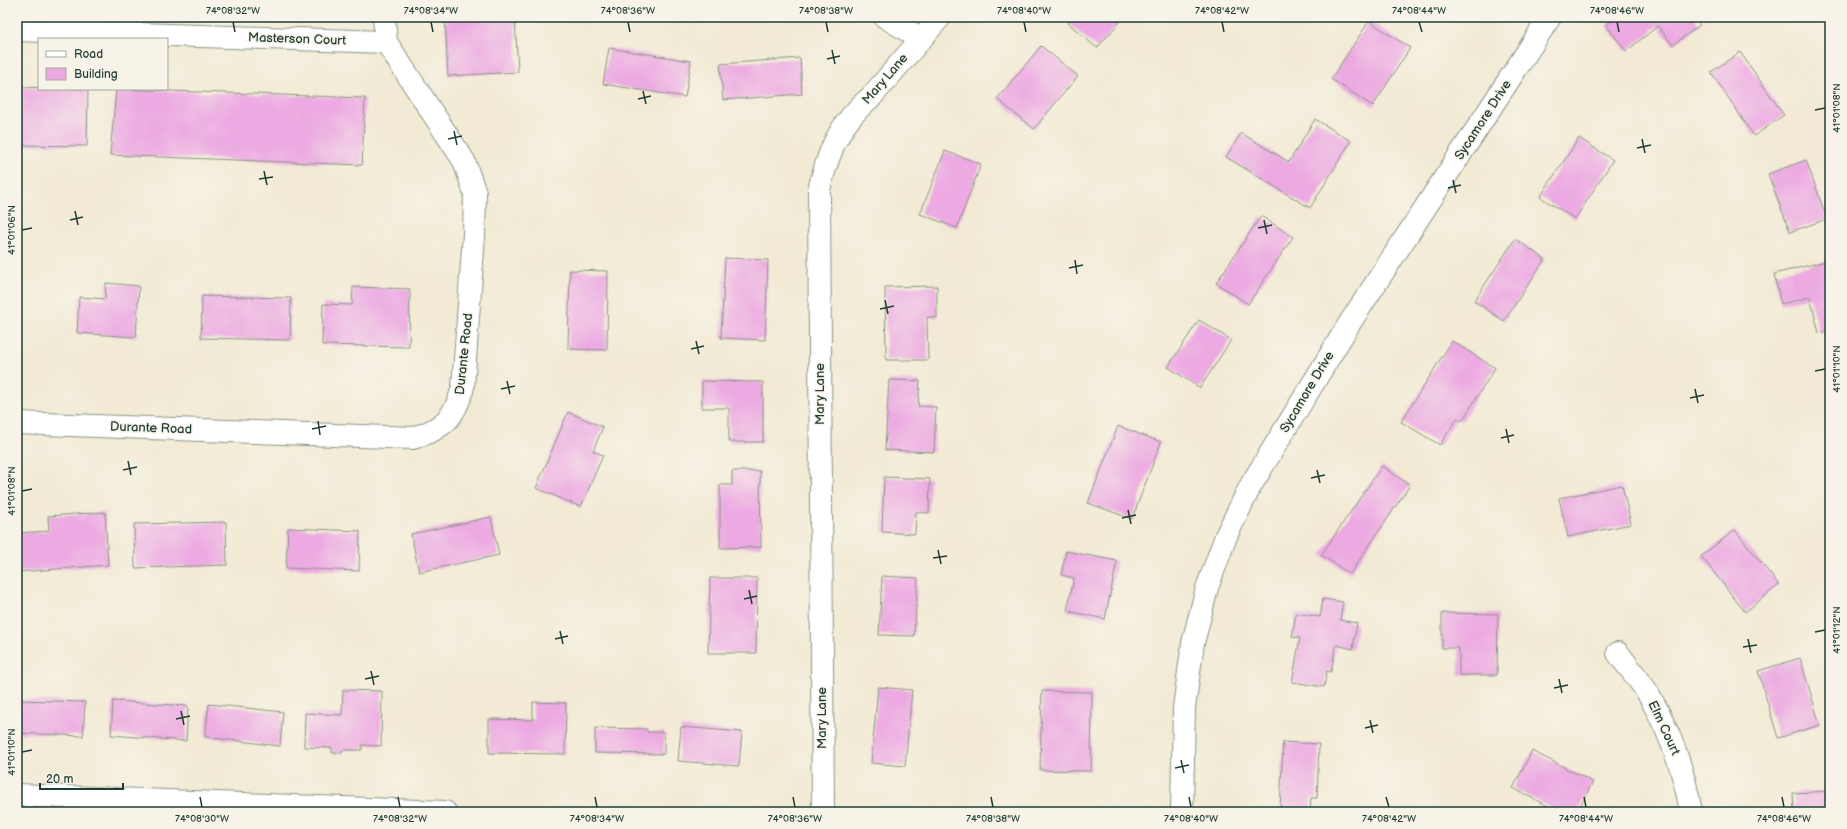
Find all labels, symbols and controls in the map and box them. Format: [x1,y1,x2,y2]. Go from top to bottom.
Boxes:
text: 74°08'32"W [206,5,260,17]
text: 74°08'34"W [404,5,458,17]
text: 74°08'36"W [601,5,655,17]
text: 74°08'38"W [799,5,853,17]
text: 74°08'40"W [997,5,1051,17]
text: 74°08'42"W [1195,5,1249,17]
text: 74°08'44"W [1392,5,1446,17]
text: 74°08'46"W [1590,5,1644,17]
street label: Masterson Court [248,29,346,49]
legend [38,38,168,90]
text: Road [74,47,103,62]
street label: Mary Lane [859,50,912,108]
text: Building [74,67,118,82]
street label: Sycamore Drive [1451,77,1515,163]
text: 41°01'08"N [1831,83,1843,133]
text: 41°01'06"N [6,205,18,255]
street label: Durante Road [452,312,476,396]
text: 41°01'10"N [1831,345,1843,393]
street label: Sycamore Drive [1276,348,1338,436]
street label: Mary Lane [812,363,828,425]
street label: Durante Road [110,419,192,437]
text: 41°01'08"N [6,466,18,516]
text: 41°01'12"N [1831,606,1843,654]
street label: Mary Lane [814,687,830,749]
street label: Elm Court [1644,698,1684,758]
text: 41°01'10"N [6,728,18,776]
scale bar [40,765,123,791]
text: 20 m [46,772,73,787]
text: 74°08'30"W [175,813,229,825]
text: 74°08'32"W [373,813,427,825]
text: 74°08'34"W [570,813,624,825]
text: 74°08'36"W [768,813,822,825]
text: 74°08'38"W [966,813,1020,825]
text: 74°08'40"W [1164,813,1218,825]
text: 74°08'42"W [1362,813,1416,825]
text: 74°08'44"W [1559,813,1613,825]
text: 74°08'46"W [1757,813,1811,825]

